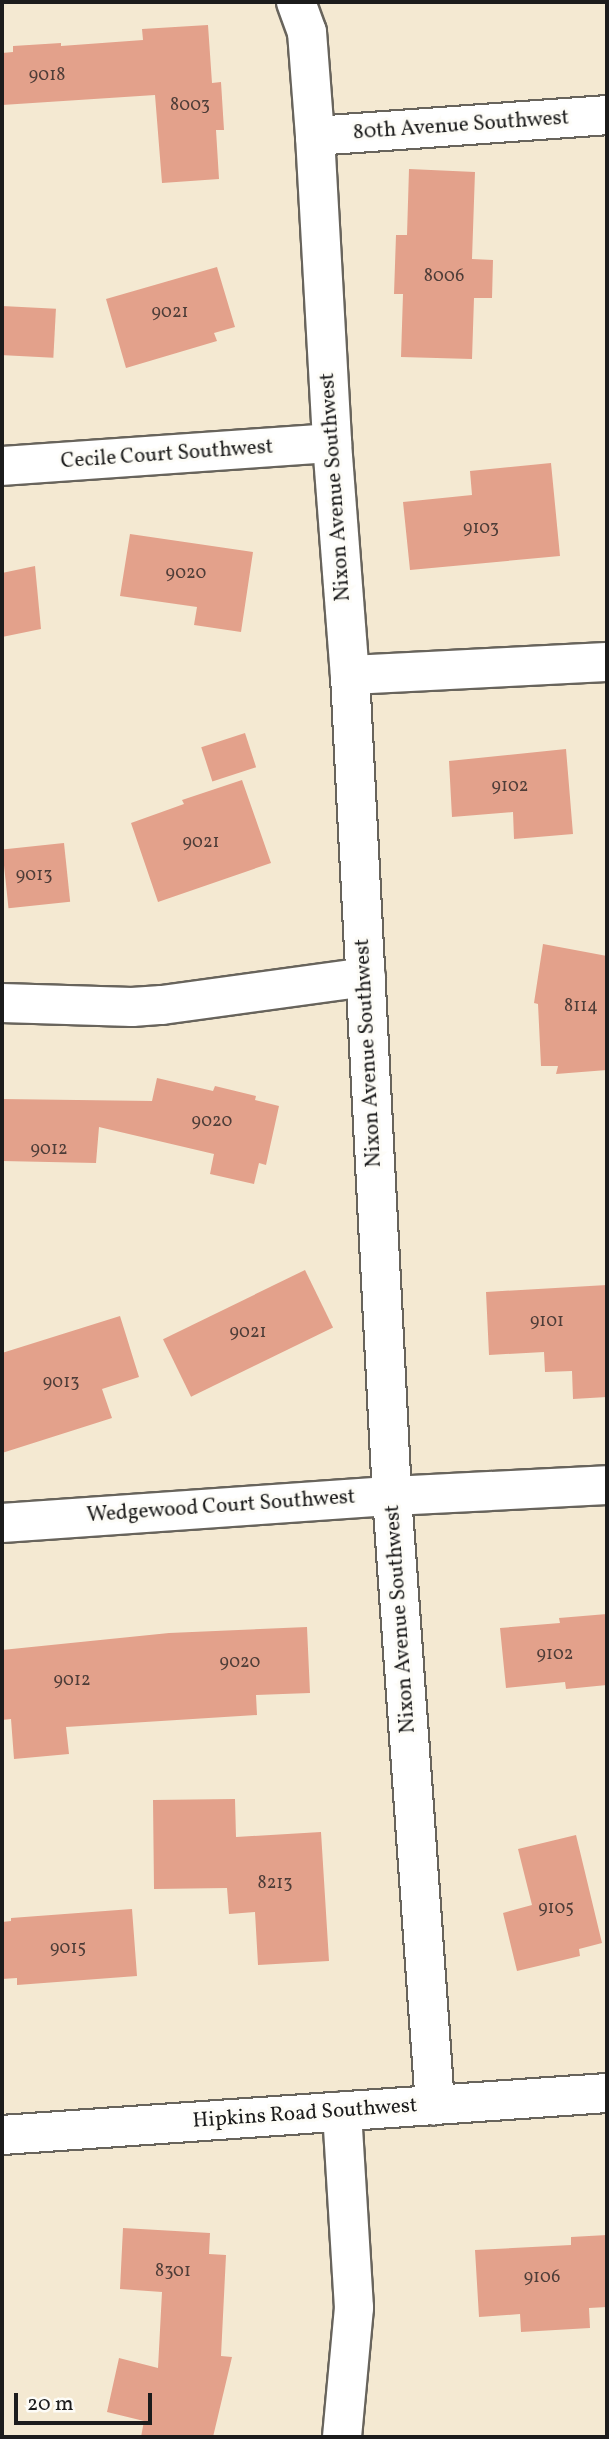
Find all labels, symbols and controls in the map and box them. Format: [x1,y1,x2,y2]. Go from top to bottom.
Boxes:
house number: 9018 [29,65,65,87]
house number: 8003 [170,95,210,117]
street label: 80th Avenue Southwest [352,106,570,146]
house number: 8006 [424,266,464,288]
house number: 9021 [151,302,189,324]
street label: Nixon Avenue Southwest [315,372,357,602]
street label: Cecile Court Southwest [60,435,274,475]
house number: 9103 [463,518,499,540]
house number: 9020 [166,563,206,585]
house number: 9102 [492,776,528,798]
house number: 9021 [182,832,220,854]
house number: 9013 [16,865,52,887]
street label: Nixon Avenue Southwest [350,938,388,1168]
house number: 8114 [564,996,598,1018]
house number: 9020 [192,1111,232,1133]
house number: 9012 [30,1139,68,1161]
house number: 9101 [530,1311,564,1333]
house number: 9021 [229,1322,267,1344]
house number: 9013 [43,1372,79,1394]
street label: Wedgewood Court Southwest [86,1485,356,1529]
street label: Nixon Avenue Southwest [380,1504,422,1734]
house number: 9102 [537,1644,573,1666]
house number: 9020 [220,1652,260,1674]
house number: 9012 [53,1670,91,1692]
house number: 8213 [257,1873,293,1895]
house number: 9105 [538,1898,574,1920]
house number: 9015 [50,1938,86,1960]
street label: Hipkins Road Southwest [192,2094,418,2134]
house number: 8301 [155,2261,191,2283]
house number: 9106 [524,2267,560,2289]
scale bar [18,2380,156,2424]
text: 20 m [27,2390,73,2419]

